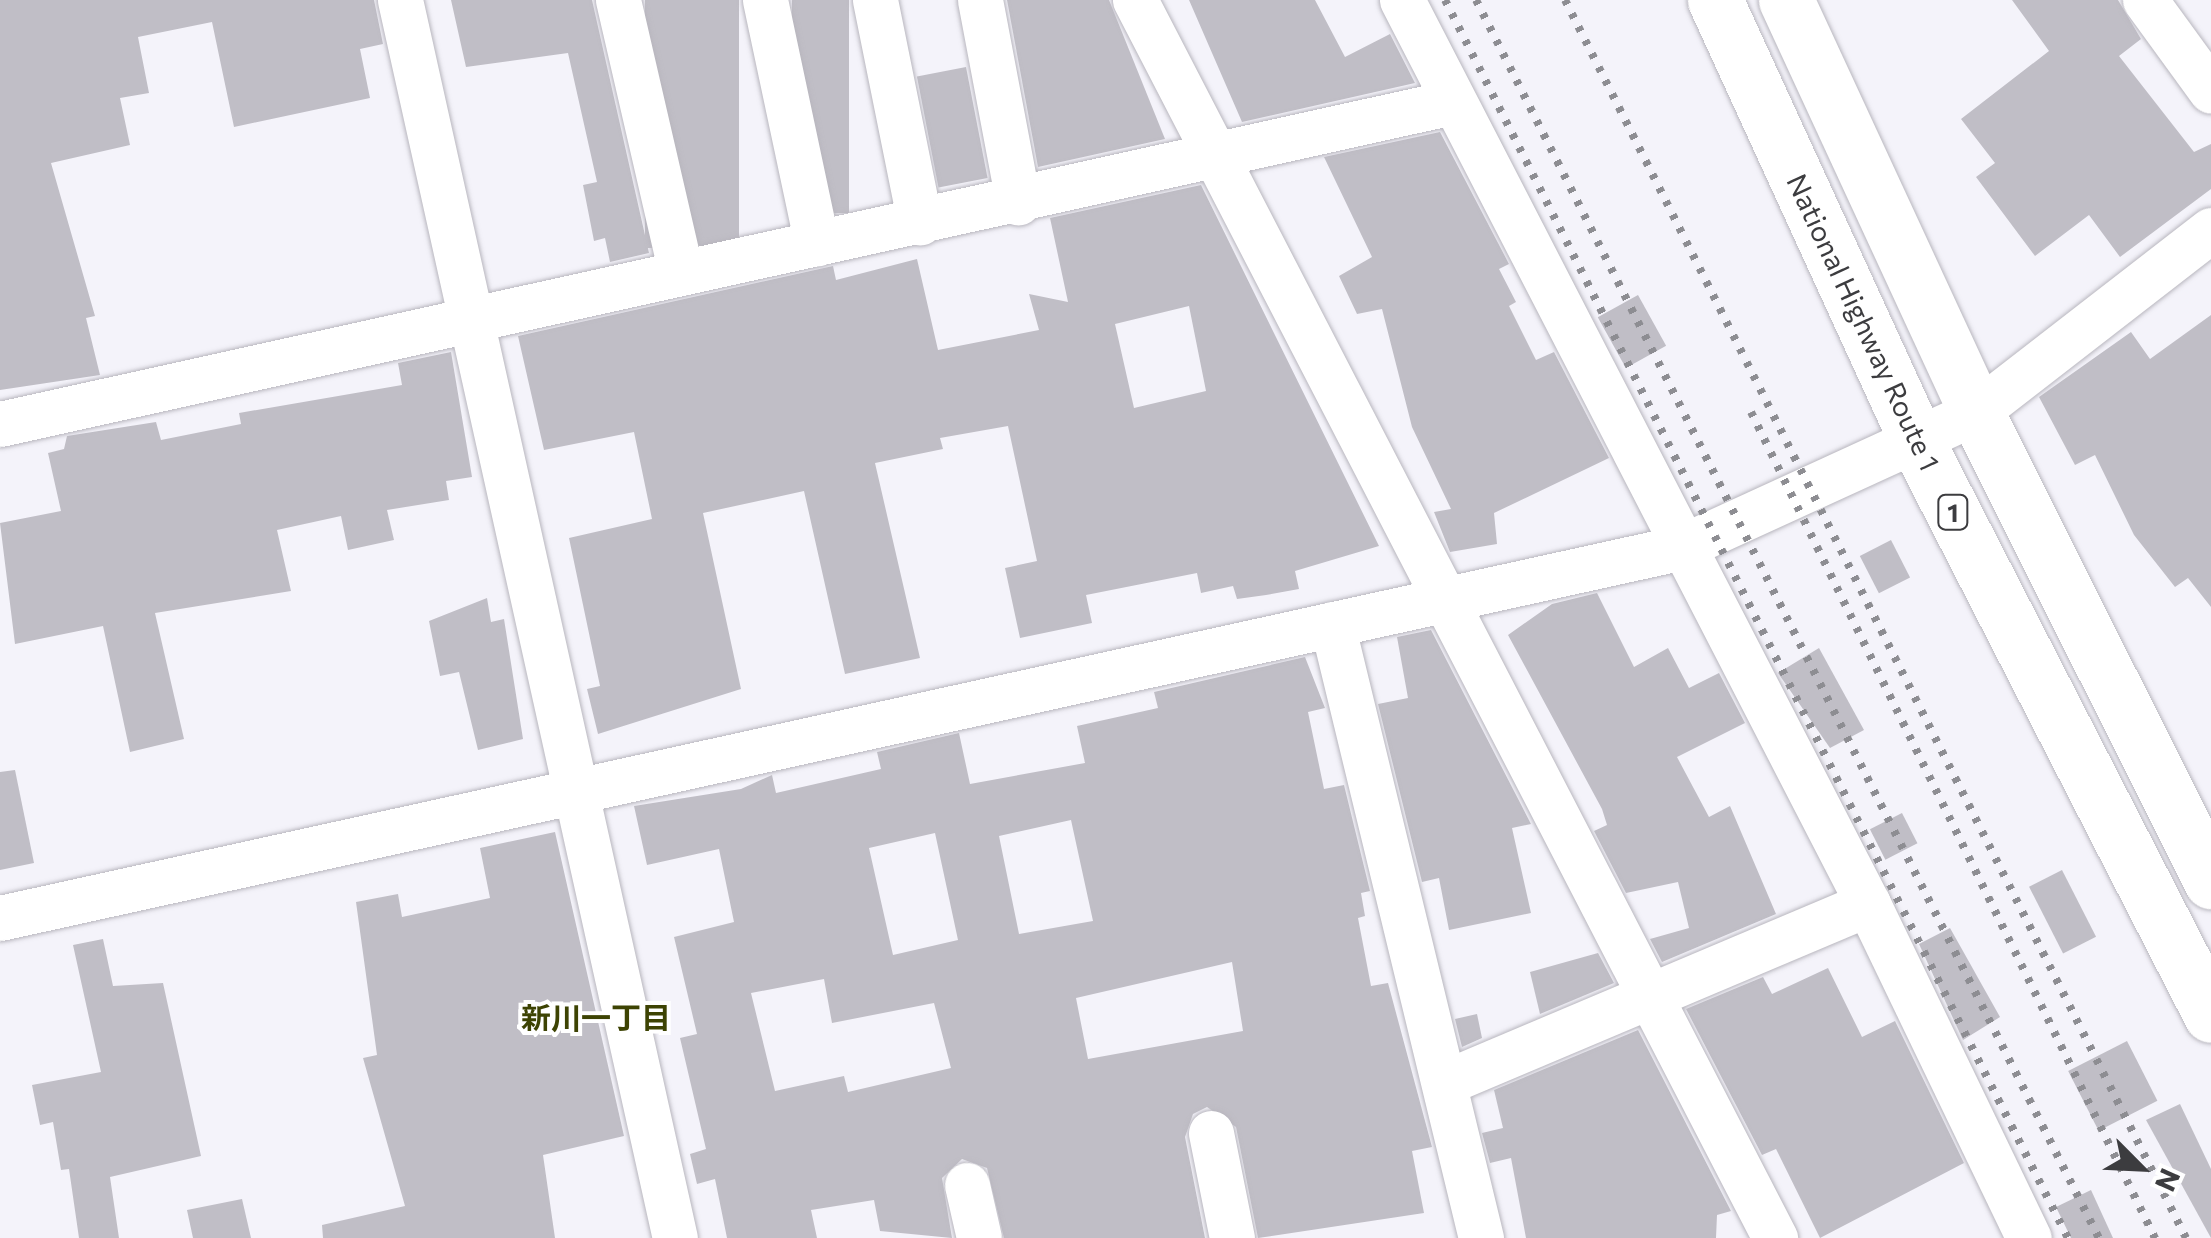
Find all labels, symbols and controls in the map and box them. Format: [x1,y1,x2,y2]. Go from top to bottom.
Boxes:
street label: National Highway Route 1 [1780,168,1948,476]
road number: 1 [1936,492,1970,532]
district label: 新川一丁目 [521,999,671,1035]
north arrow [2091,1118,2191,1218]
text: N [2149,1164,2188,1197]

